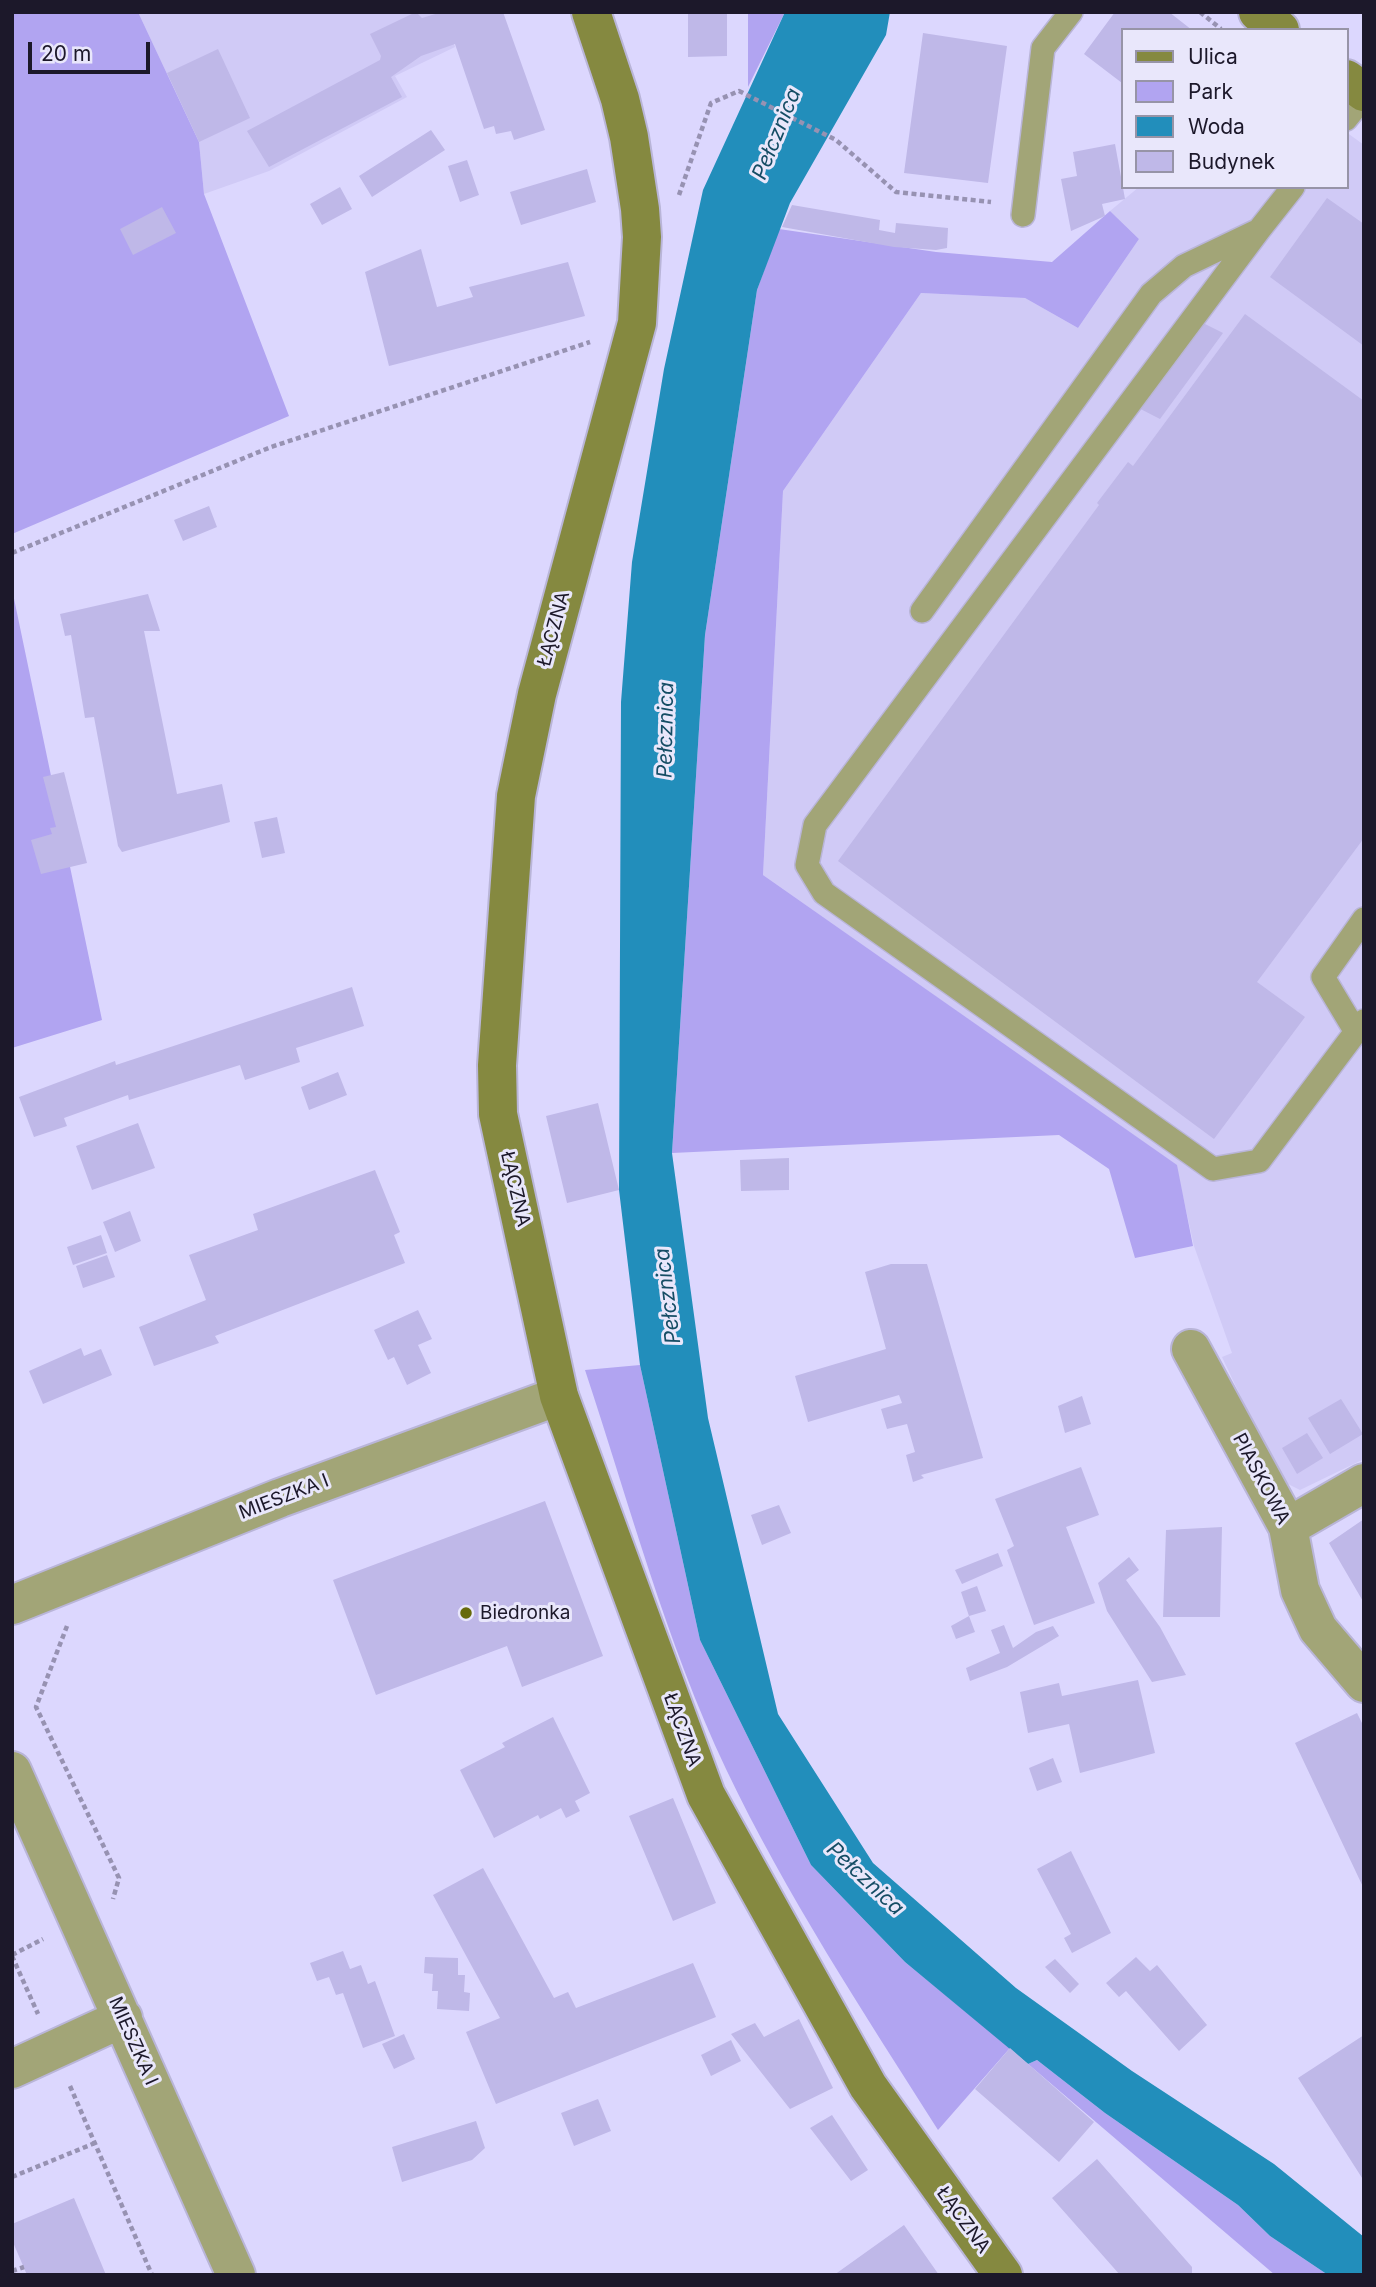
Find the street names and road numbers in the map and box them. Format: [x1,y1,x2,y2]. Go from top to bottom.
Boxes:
street label: ŁĄCZNA [533,589,575,669]
street label: ŁĄCZNA [495,1149,535,1229]
street label: PIASKOWA [1227,1430,1295,1528]
street label: MIESZKA I [236,1469,332,1525]
street label: ŁĄCZNA [658,1690,706,1770]
street label: MIESZKA I [103,1993,163,2089]
street label: ŁĄCZNA [931,2182,995,2258]

